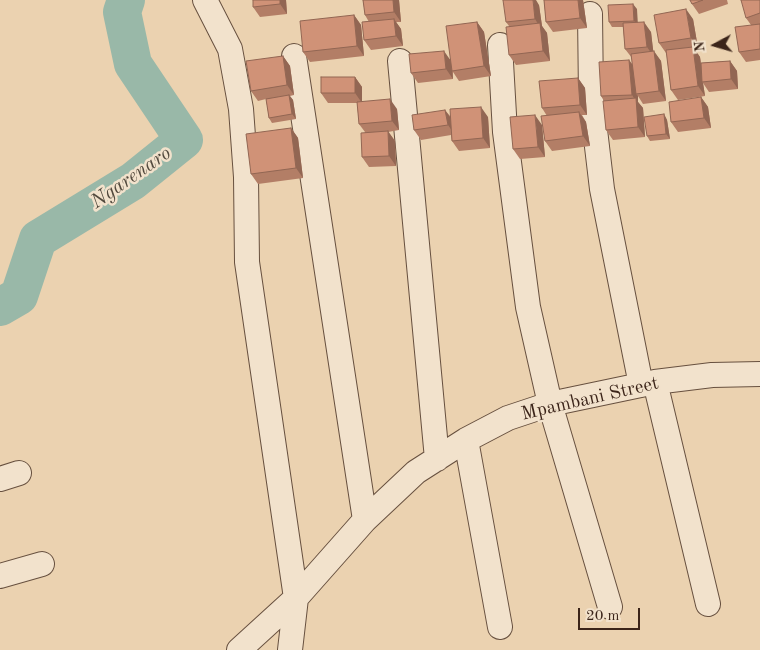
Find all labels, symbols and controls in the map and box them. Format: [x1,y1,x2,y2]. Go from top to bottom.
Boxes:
north arrow [690,20,740,70]
text: N [693,41,708,53]
water label: Ngarenaro [86,142,176,214]
street label: Mpambani Street [519,372,661,426]
scale bar [580,598,642,630]
text: 20 m [586,609,620,624]

